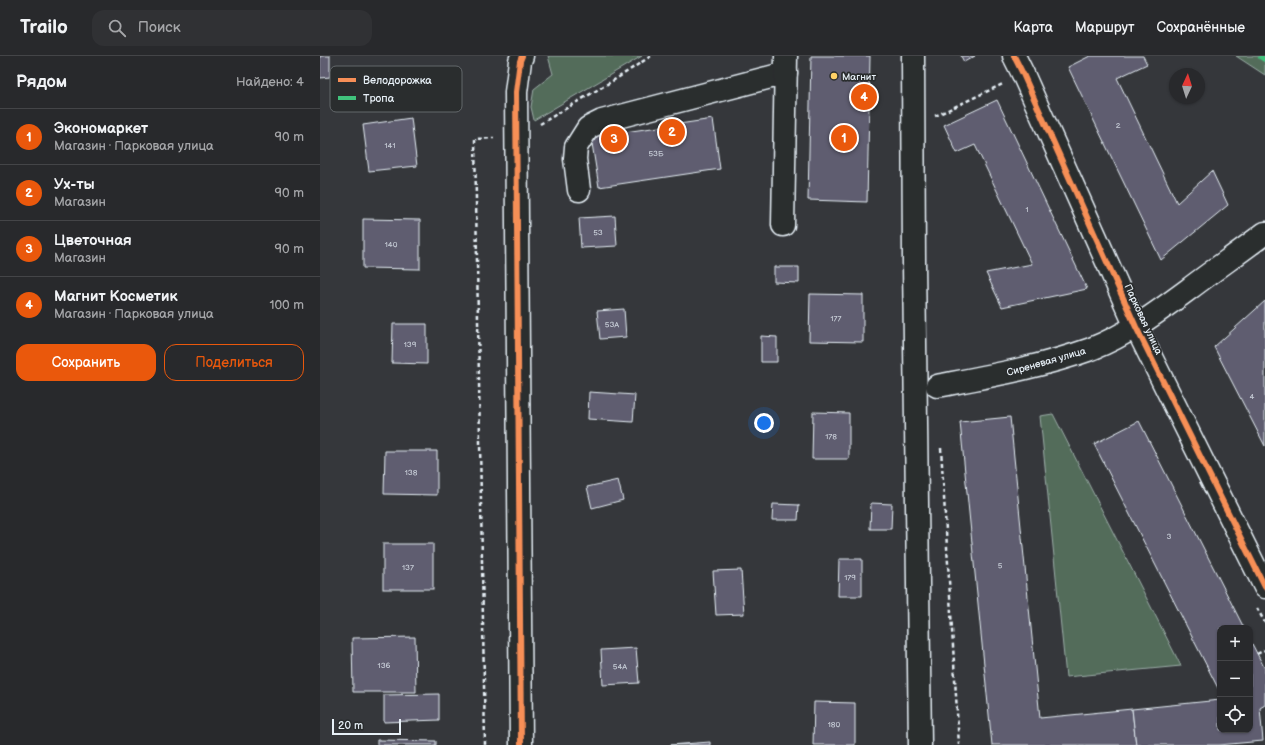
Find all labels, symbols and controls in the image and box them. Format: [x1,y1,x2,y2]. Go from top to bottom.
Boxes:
search box [92,10,372,46]
text: Trailo [20,16,68,39]
icon: search [106,17,128,39]
text: Поиск [138,18,181,37]
text: Карта [1014,19,1053,36]
text: Маршрут [1075,19,1135,36]
text: Сохранённые [1157,19,1245,36]
legend [330,66,462,112]
north arrow [1169,68,1205,104]
marker: Магнит [829,71,839,81]
place label: Магнит [842,71,876,83]
text: Рядом [16,72,67,92]
text: Найдено: 4 [236,74,304,90]
text: Велодорожка [363,74,432,87]
pin: 4 [851,82,877,112]
text: Тропа [363,92,395,105]
pin: 2 [659,117,685,147]
text: Экономаркет [54,119,148,138]
house number: 2 [1116,121,1121,130]
pin: 1 [831,123,857,153]
pin: 3 [601,124,627,154]
text: 1 [26,129,32,145]
text: 90 m [275,129,304,145]
text: Магазин · Парковая улица [54,138,214,154]
house number: 141 [384,141,396,150]
house number: 53Б [648,149,664,158]
text: Ух-ты [54,175,95,194]
text: 2 [25,185,33,201]
text: 90 m [275,185,304,201]
text: Магазин [54,194,106,210]
house number: 1 [1025,205,1029,214]
house number: 53 [593,228,603,237]
text: Цветочная [54,231,132,250]
house number: 140 [385,240,398,249]
text: 3 [25,241,33,257]
text: 90 m [275,241,304,257]
text: Магазин [54,250,106,266]
street label: Парковая улица [1121,282,1165,357]
text: Магнит Косметик [54,287,178,306]
text: 4 [25,297,33,313]
text: 100 m [269,297,304,313]
text: Магазин · Парковая улица [54,306,214,322]
house number: 177 [831,314,842,323]
house number: 53А [605,320,619,329]
house number: 139 [404,340,417,349]
button: Сохранить [16,344,156,381]
button: Поделиться [164,344,304,381]
street label: Сиреневая улица [1005,345,1087,379]
house number: 4 [1250,392,1255,401]
your location [754,413,774,433]
house number: 178 [825,432,837,441]
house number: 138 [405,468,418,477]
house number: 3 [1167,532,1172,541]
house number: 5 [998,561,1003,570]
house number: 137 [402,563,414,572]
house number: 179 [844,573,856,582]
map controls [1217,625,1253,733]
button: + [1217,625,1253,661]
house number: 136 [378,661,391,670]
button: − [1217,661,1253,697]
house number: 54А [613,662,627,671]
button: locate [1217,697,1253,733]
scale bar [332,717,401,736]
text: 20 m [338,719,363,732]
house number: 180 [828,720,841,729]

